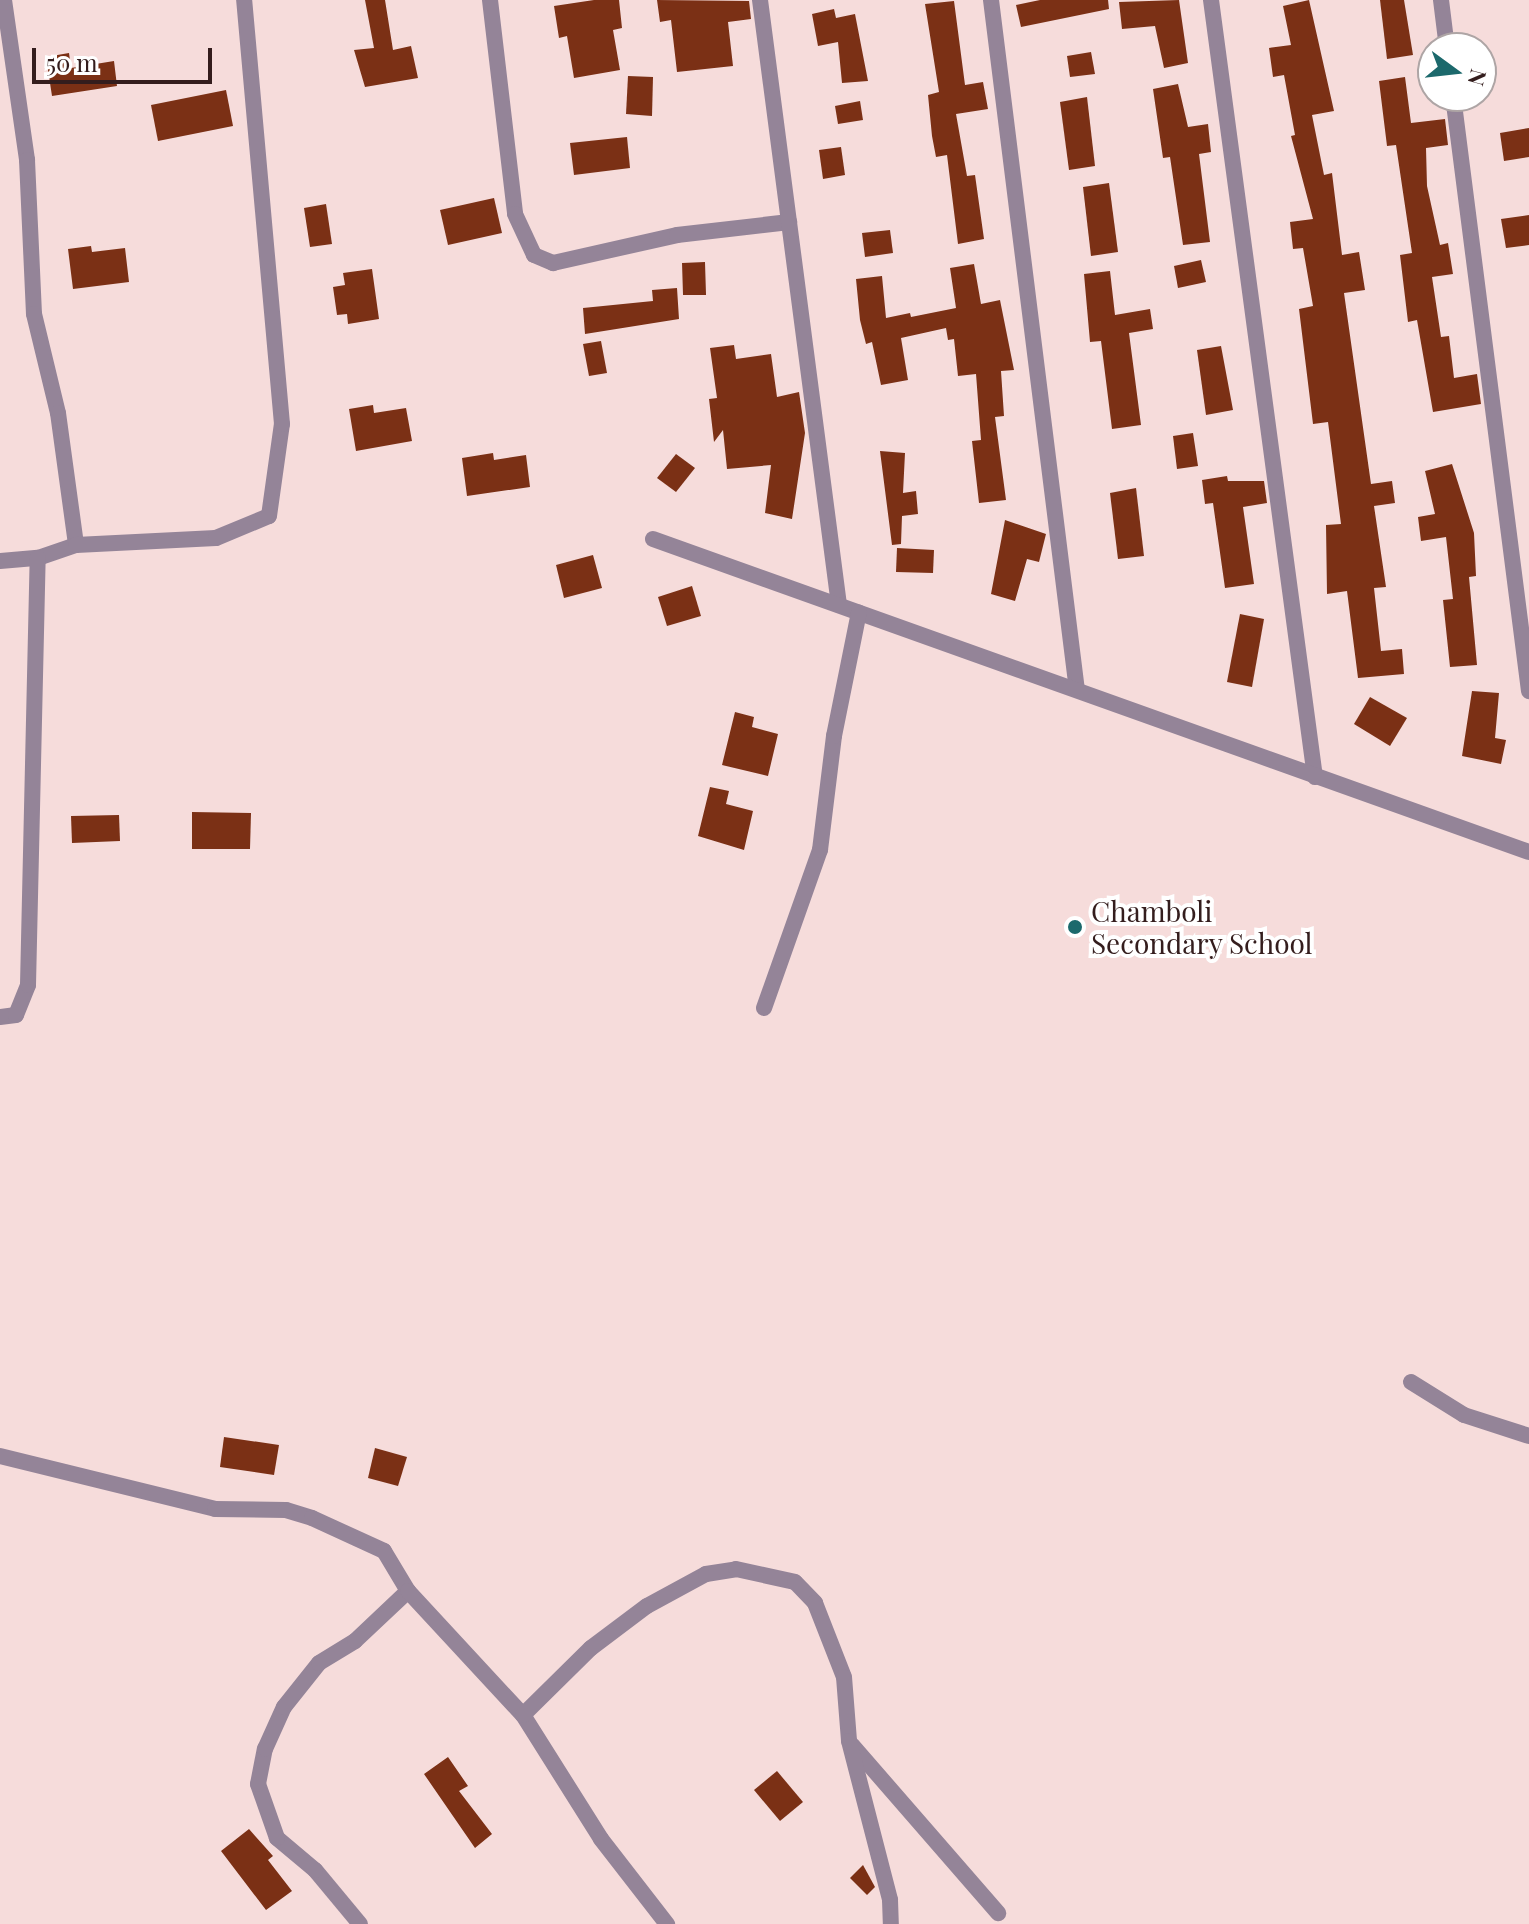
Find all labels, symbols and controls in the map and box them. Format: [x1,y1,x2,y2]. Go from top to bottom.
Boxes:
scale bar [36,32,216,82]
north arrow [1417,32,1497,112]
text: 50 m [46,46,98,78]
text: N [1462,66,1495,89]
place label: Chamboli Secondary School [1091,894,1313,960]
marker: Chamboli Secondary School [1066,918,1084,936]

